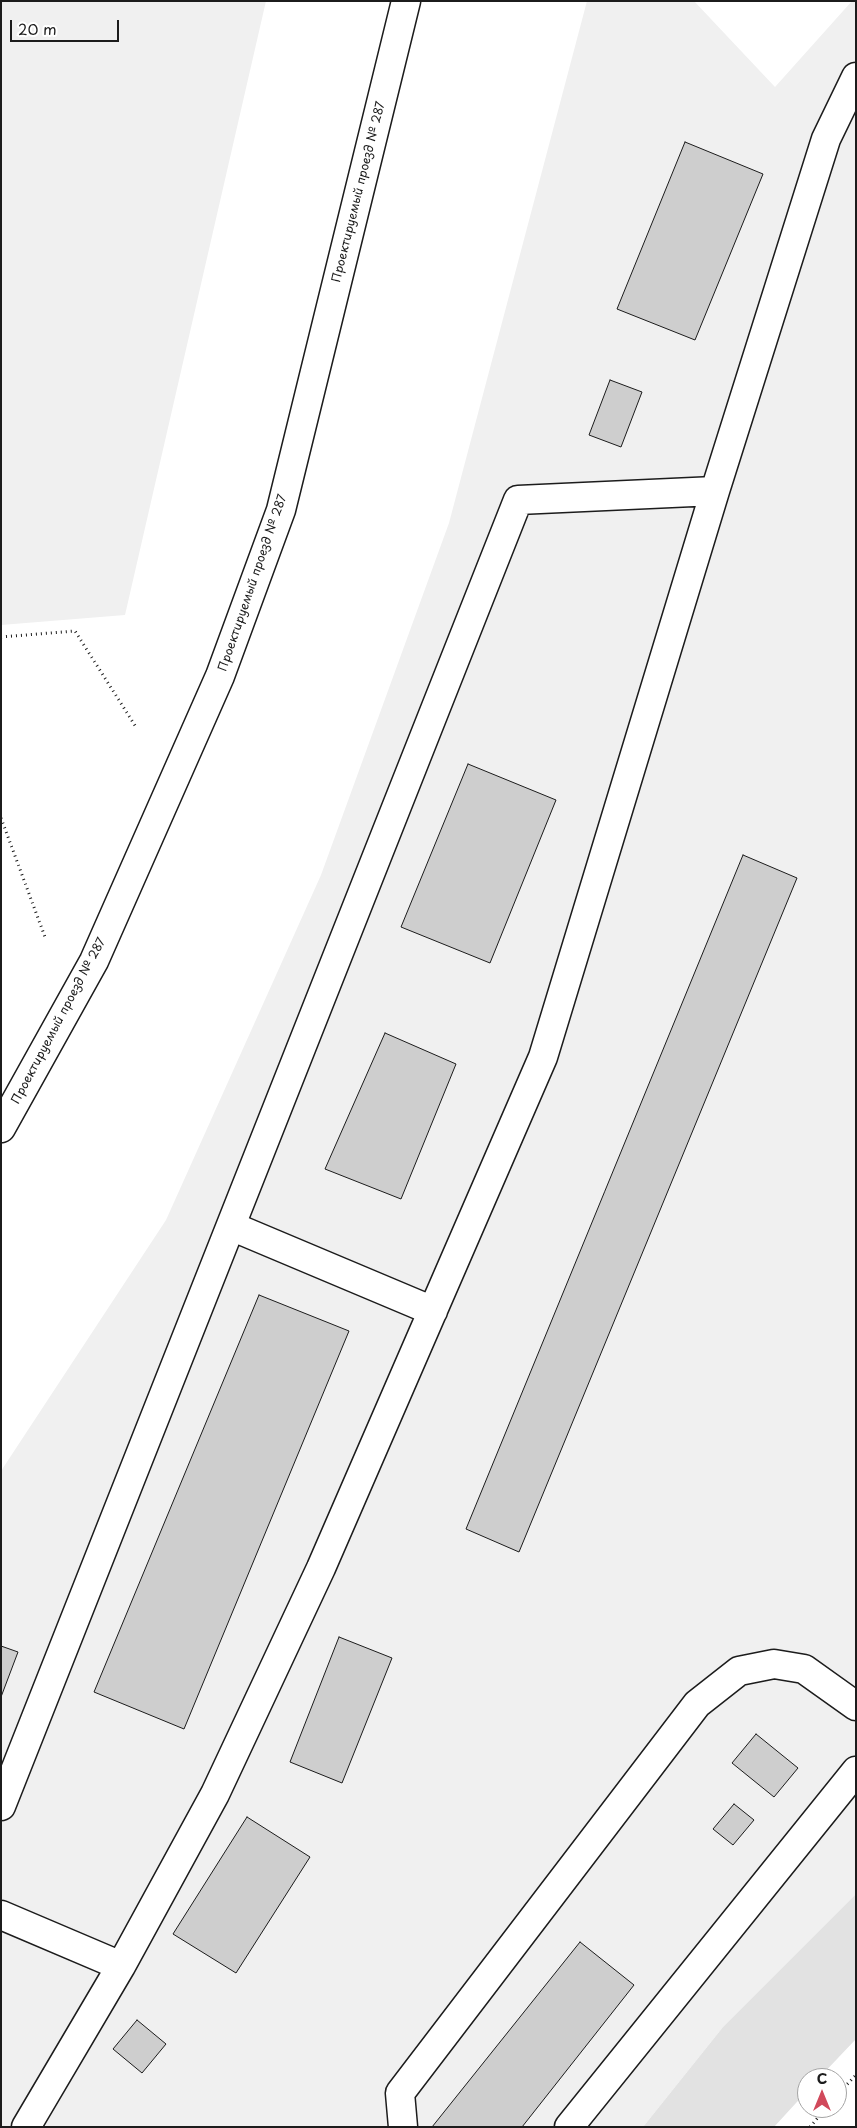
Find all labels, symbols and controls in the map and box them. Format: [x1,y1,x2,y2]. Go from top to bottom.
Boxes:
scale bar [12,10,121,42]
text: 20 m [18,17,57,40]
street label: Проектируемый проезд № 287 [330,100,388,284]
street label: Проектируемый проезд № 287 [216,493,290,673]
street label: Проектируемый проезд № 287 [9,935,109,1107]
north arrow [797,2068,847,2118]
text: С [817,2068,827,2089]

